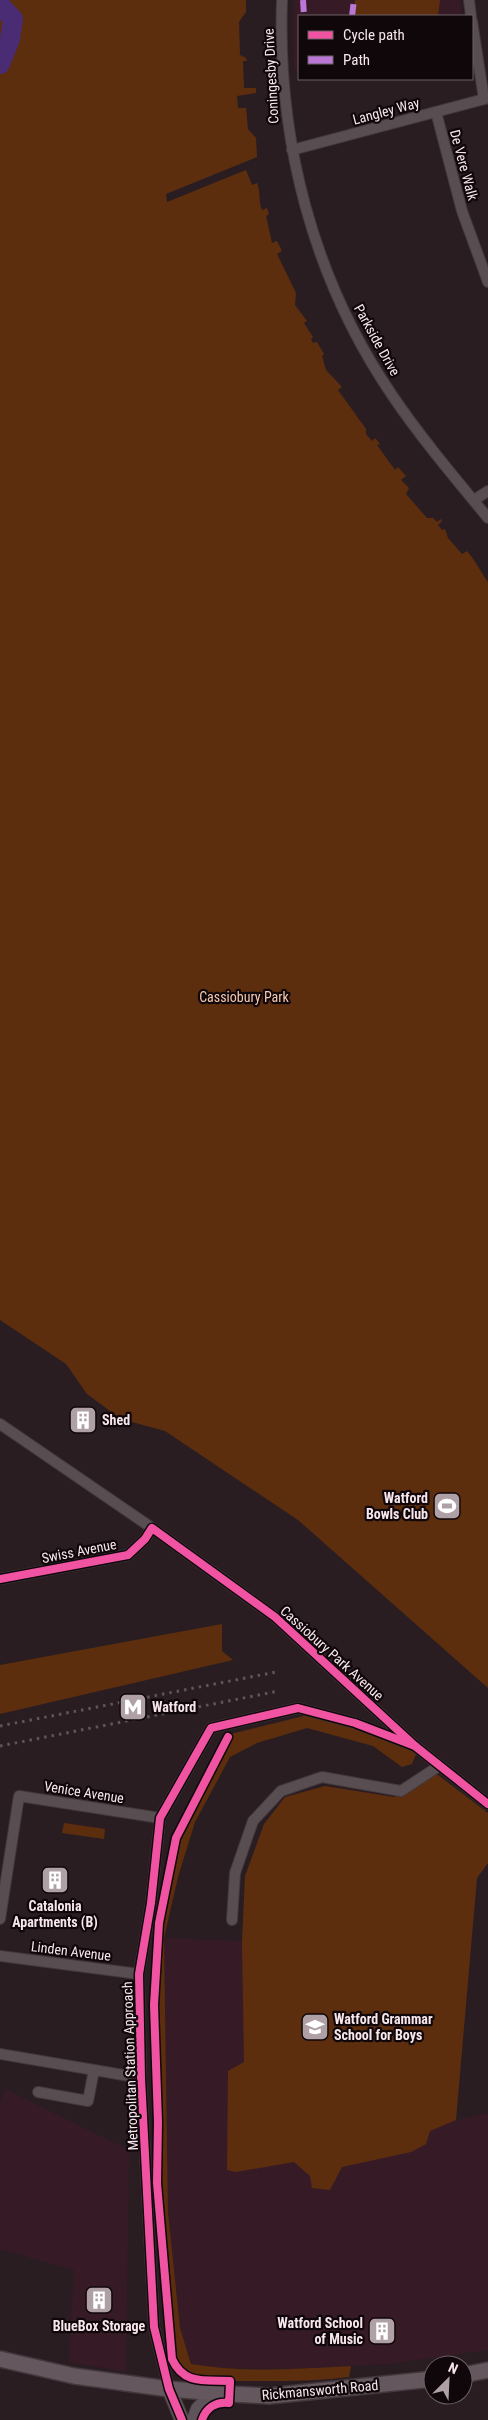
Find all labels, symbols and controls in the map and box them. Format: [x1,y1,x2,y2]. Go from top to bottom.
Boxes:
legend [298,15,473,80]
text: Cycle path [343,26,405,44]
street label: Coningesby Drive [260,28,281,124]
text: Path [343,51,370,69]
street label: Langley Way [351,94,421,128]
street label: De Vere Walk [447,128,481,203]
street label: Parkside Drive [351,301,403,379]
park label: Cassiobury Park [199,989,290,1005]
building icon: Shed [68,1405,98,1435]
place label: Shed [102,1412,130,1428]
place label: Watford Bowls Club [366,1490,428,1522]
sports icon: Watford Bowls Club [432,1491,462,1521]
street label: Swiss Avenue [40,1536,118,1566]
street label: Cassiobury Park Avenue [277,1602,387,1704]
metro station icon: Watford [118,1692,148,1722]
place label: Watford [152,1699,196,1715]
street label: Venice Avenue [43,1778,126,1806]
building icon: Catalonia Apartments (B) [40,1865,70,1895]
place label: Catalonia Apartments (B) [12,1898,98,1931]
street label: Linden Avenue [30,1938,112,1964]
street label: Metropolitan Station Approach [119,1981,141,2151]
place label: Watford Grammar School for Boys [334,2011,433,2043]
school or university icon: Watford Grammar School for Boys [300,2012,330,2042]
building icon: BlueBox Storage [84,2285,114,2315]
place label: Watford School of Music [277,2315,364,2347]
building icon: Watford School of Music [367,2316,397,2346]
place label: BlueBox Storage [53,2318,146,2334]
north arrow [423,2355,473,2405]
text: N [446,2359,460,2377]
street label: Rickmansworth Road [261,2377,379,2403]

